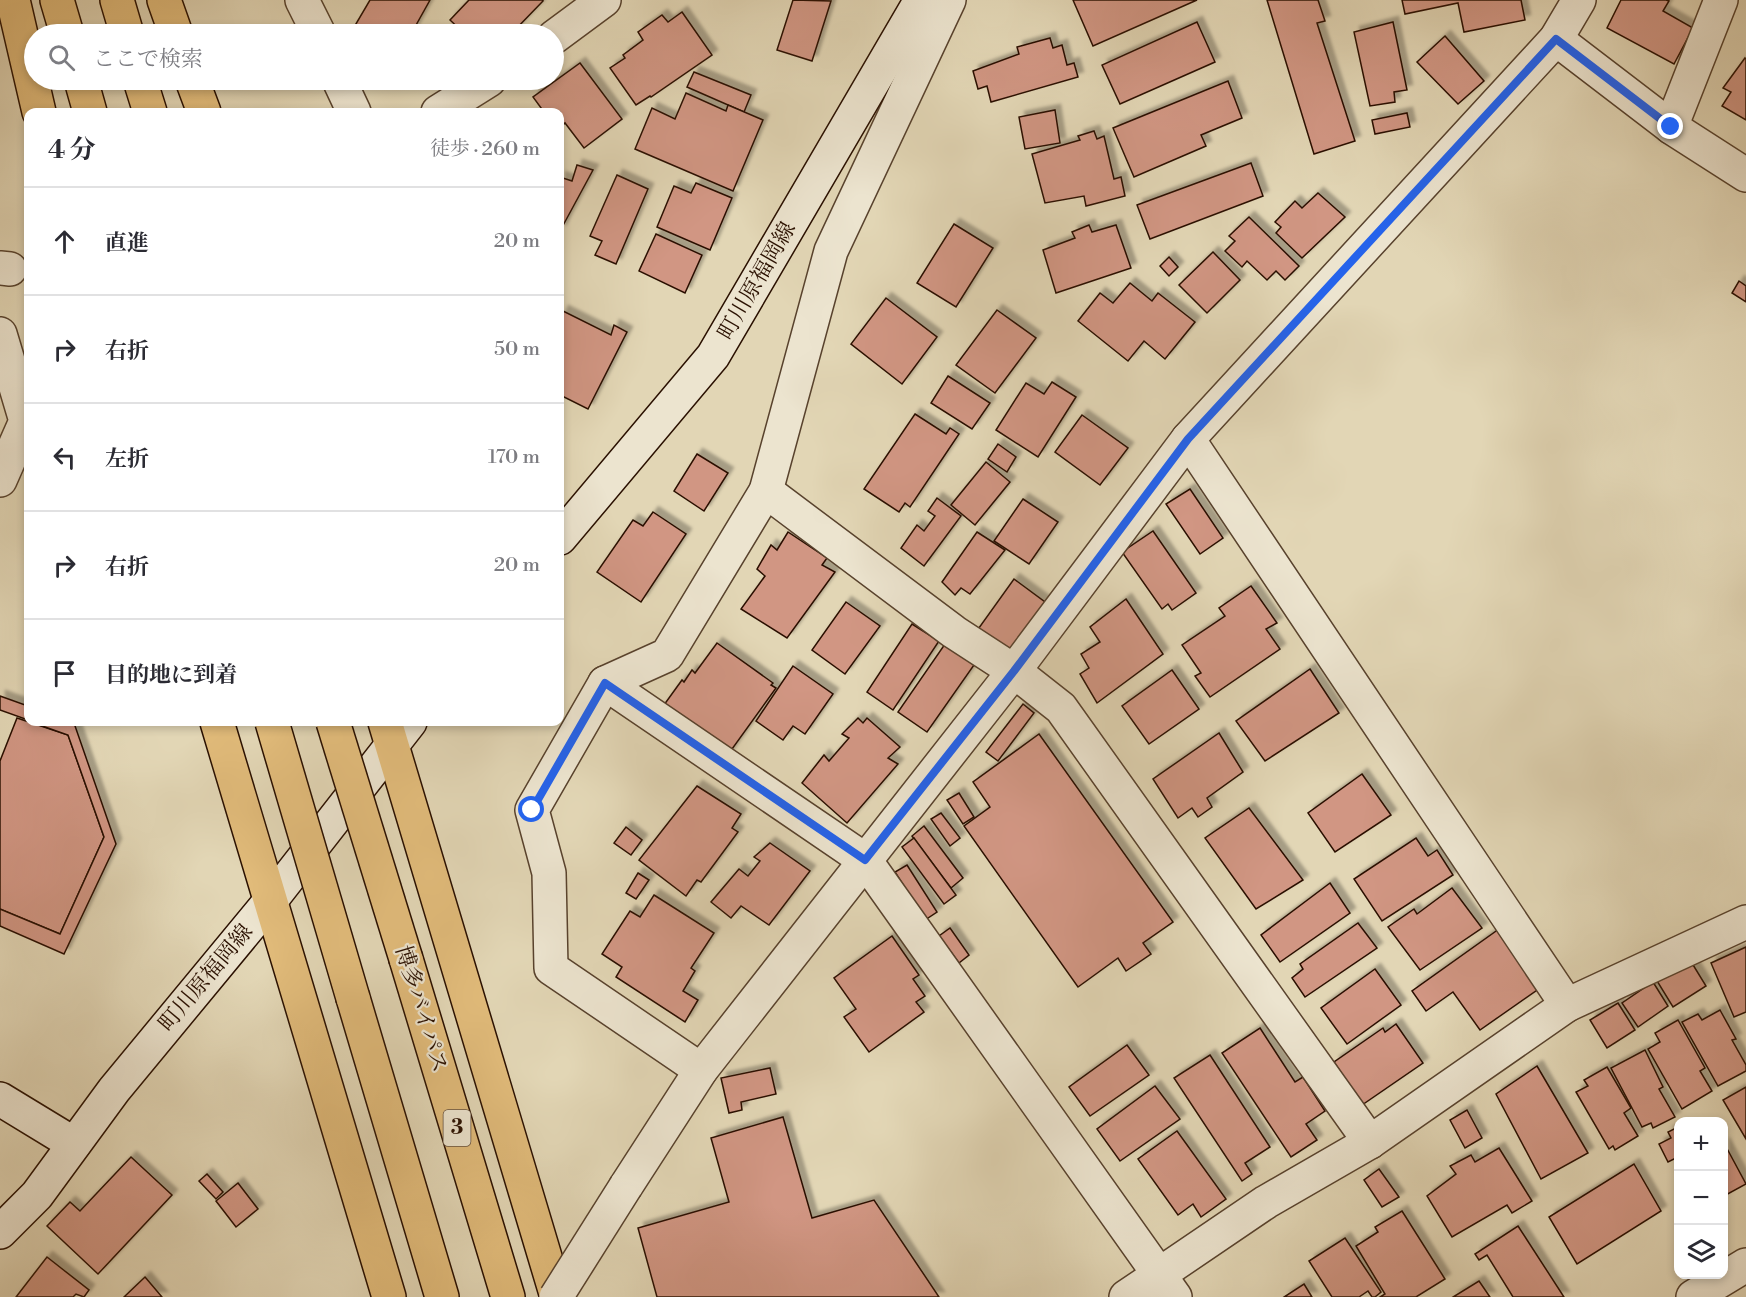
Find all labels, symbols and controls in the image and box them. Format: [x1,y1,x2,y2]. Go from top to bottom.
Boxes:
search box [24,24,564,90]
icon: search [45,41,78,74]
text: ここで検索 [93,46,203,73]
route end [1657,113,1683,139]
text: 4 分 [48,134,96,166]
text: 徒歩 · 260 m [430,137,540,162]
street label: 町川原福岡線 [712,217,802,345]
icon: ahead [48,225,81,258]
text: 20 m [494,229,540,254]
text: 直進 [105,230,149,257]
icon: right [48,333,81,366]
text: 50 m [494,337,540,362]
text: 右折 [105,338,149,365]
icon: left [48,441,81,474]
text: 170 m [488,445,540,470]
text: 左折 [105,446,149,473]
icon: right [48,549,81,582]
text: 20 m [494,553,540,578]
text: 右折 [105,554,149,581]
icon: arrive [48,657,81,690]
text: 目的地に到着 [105,662,237,689]
route start [518,796,544,822]
street label: 町川原福岡線 [153,919,259,1037]
street label: 博多バイパス [389,942,453,1076]
road number: 3 [444,1110,470,1146]
map controls [1674,1117,1728,1279]
button: + [1674,1117,1728,1171]
button: − [1674,1171,1728,1225]
button: layers [1674,1225,1728,1279]

